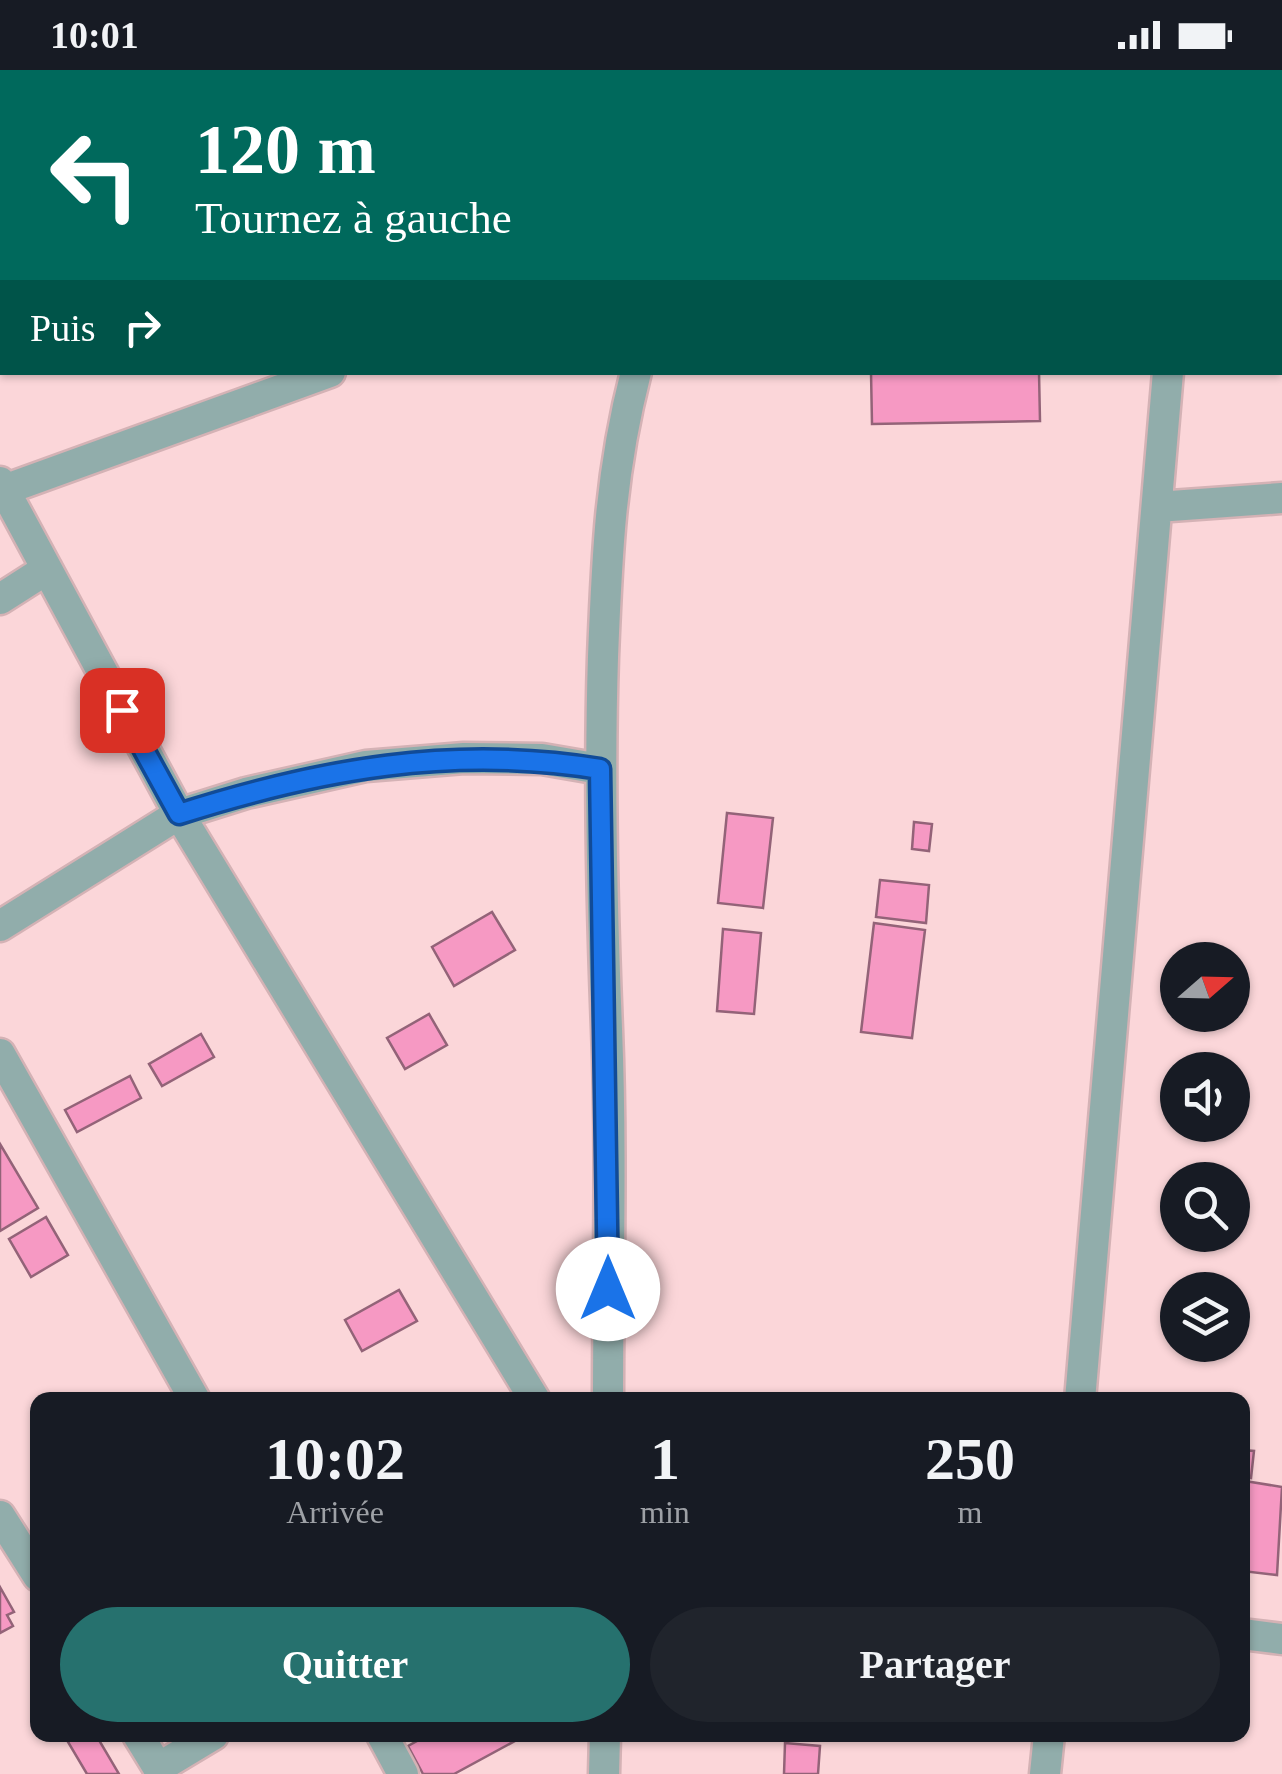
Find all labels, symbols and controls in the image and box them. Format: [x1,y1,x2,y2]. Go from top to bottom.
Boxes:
text: 10:01 [50,14,139,56]
icon: left [30,110,160,240]
text: 120 m [195,111,376,188]
text: Tournez à gauche [195,193,512,243]
icon: right [115,300,170,355]
text: Puis [30,307,95,349]
pin [80,668,165,753]
icon: arrive [95,683,150,738]
north arrow [1160,942,1250,1032]
map controls [1160,942,1250,1362]
button: sound [1160,1052,1250,1142]
button: search [1160,1162,1250,1252]
position arrow [556,1237,660,1341]
button: layers [1160,1272,1250,1362]
text: 10:02 [265,1426,405,1492]
text: 1 [650,1426,680,1492]
text: 250 [925,1426,1015,1492]
text: Arrivée [286,1494,384,1530]
text: min [640,1494,690,1530]
text: m [957,1494,982,1530]
button: Quitter [60,1607,630,1722]
button: Partager [650,1607,1220,1722]

